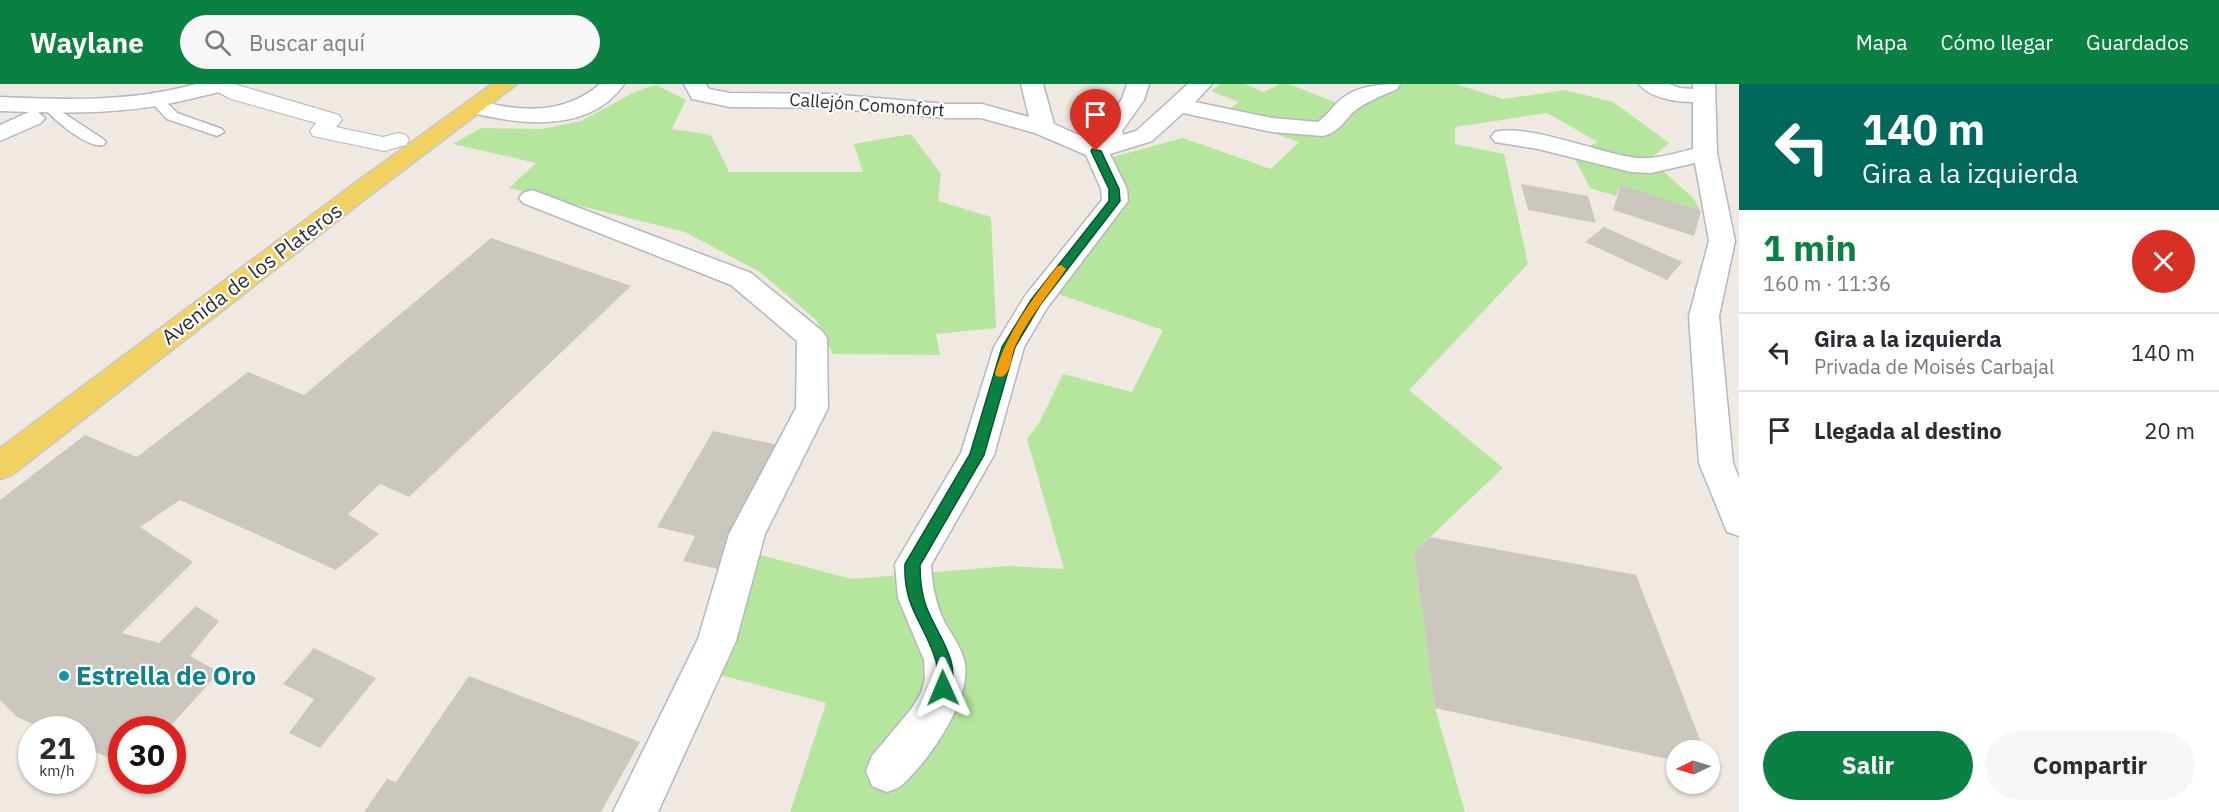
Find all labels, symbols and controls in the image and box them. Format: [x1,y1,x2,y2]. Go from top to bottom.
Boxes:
search box [180,15,600,69]
text: Waylane [30,24,144,61]
icon: search [201,26,234,59]
text: Buscar aquí [249,28,365,57]
text: Mapa [1856,28,1907,56]
text: Cómo llegar [1940,28,2053,56]
text: Guardados [2086,28,2189,56]
street label: Callejón Comonfort [789,88,945,121]
pin [1070,89,1121,151]
icon: arrive [1079,98,1112,131]
text: 140 m [1862,102,1985,157]
icon: left [1763,108,1841,186]
text: Gira a la izquierda [1862,155,2078,190]
street label: Avenida de los Plateros [155,196,348,350]
text: 1 min [1763,224,1857,271]
button: close [2132,230,2195,293]
text: 160 m · 11:36 [1763,270,1891,297]
text: Gira a la izquierda [1814,324,2002,353]
icon: left [1763,336,1796,369]
text: 140 m [2131,338,2195,367]
text: Privada de Moisés Carbajal [1814,353,2054,380]
icon: arrive [1763,414,1796,447]
text: Llegada al destino [1814,416,2002,445]
text: 20 m [2144,416,2195,445]
position arrow [911,656,975,720]
place label: Estrella de Oro [76,658,256,692]
marker: Estrella de Oro [57,669,71,683]
speed limit sign: 30 [108,716,186,794]
text: 21 [39,728,75,767]
button: Salir [1763,731,1973,800]
button: Compartir [1985,731,2195,800]
north arrow [1666,740,1720,794]
map controls [1666,740,1720,794]
text: km/h [39,761,75,780]

